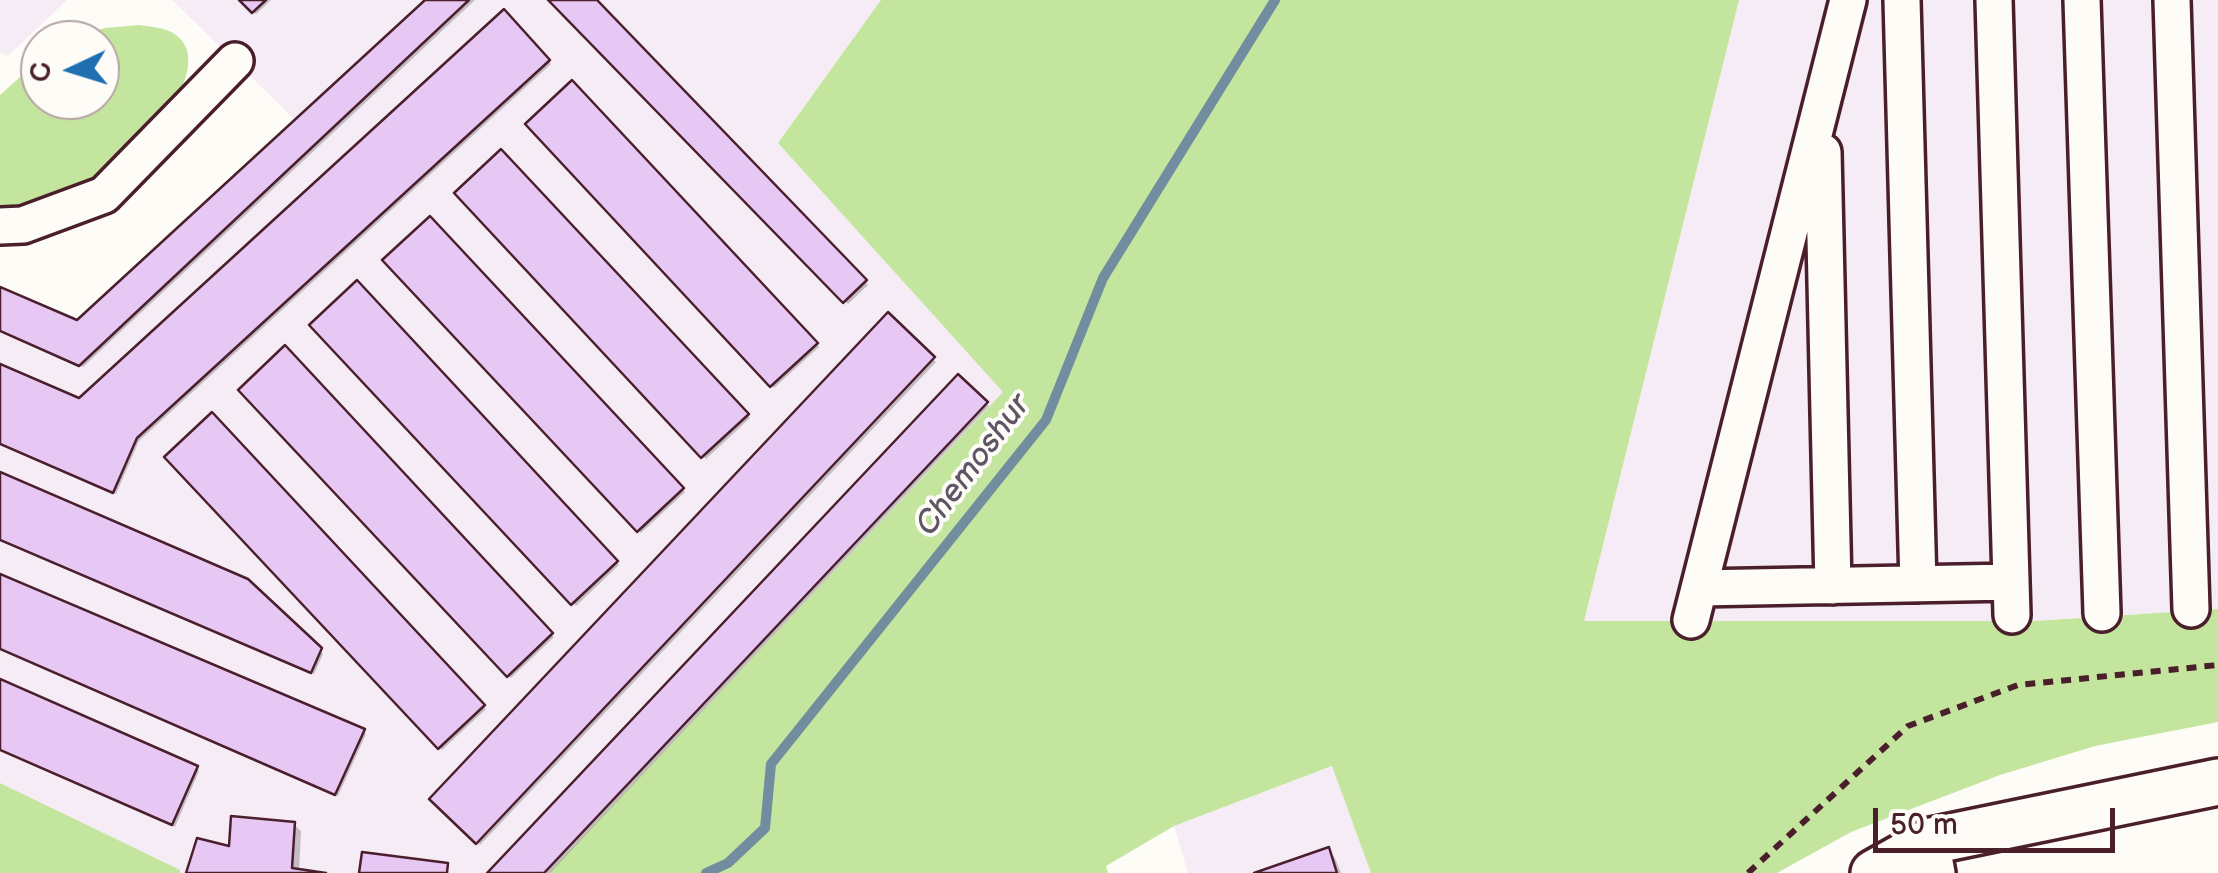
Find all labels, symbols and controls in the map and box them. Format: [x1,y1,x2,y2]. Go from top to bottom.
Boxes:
north arrow [20,20,120,120]
text: С [24,61,59,83]
water label: Chemoshur [908,388,1040,544]
scale bar [1878,788,2120,850]
text: 50 m [1890,807,1958,843]

